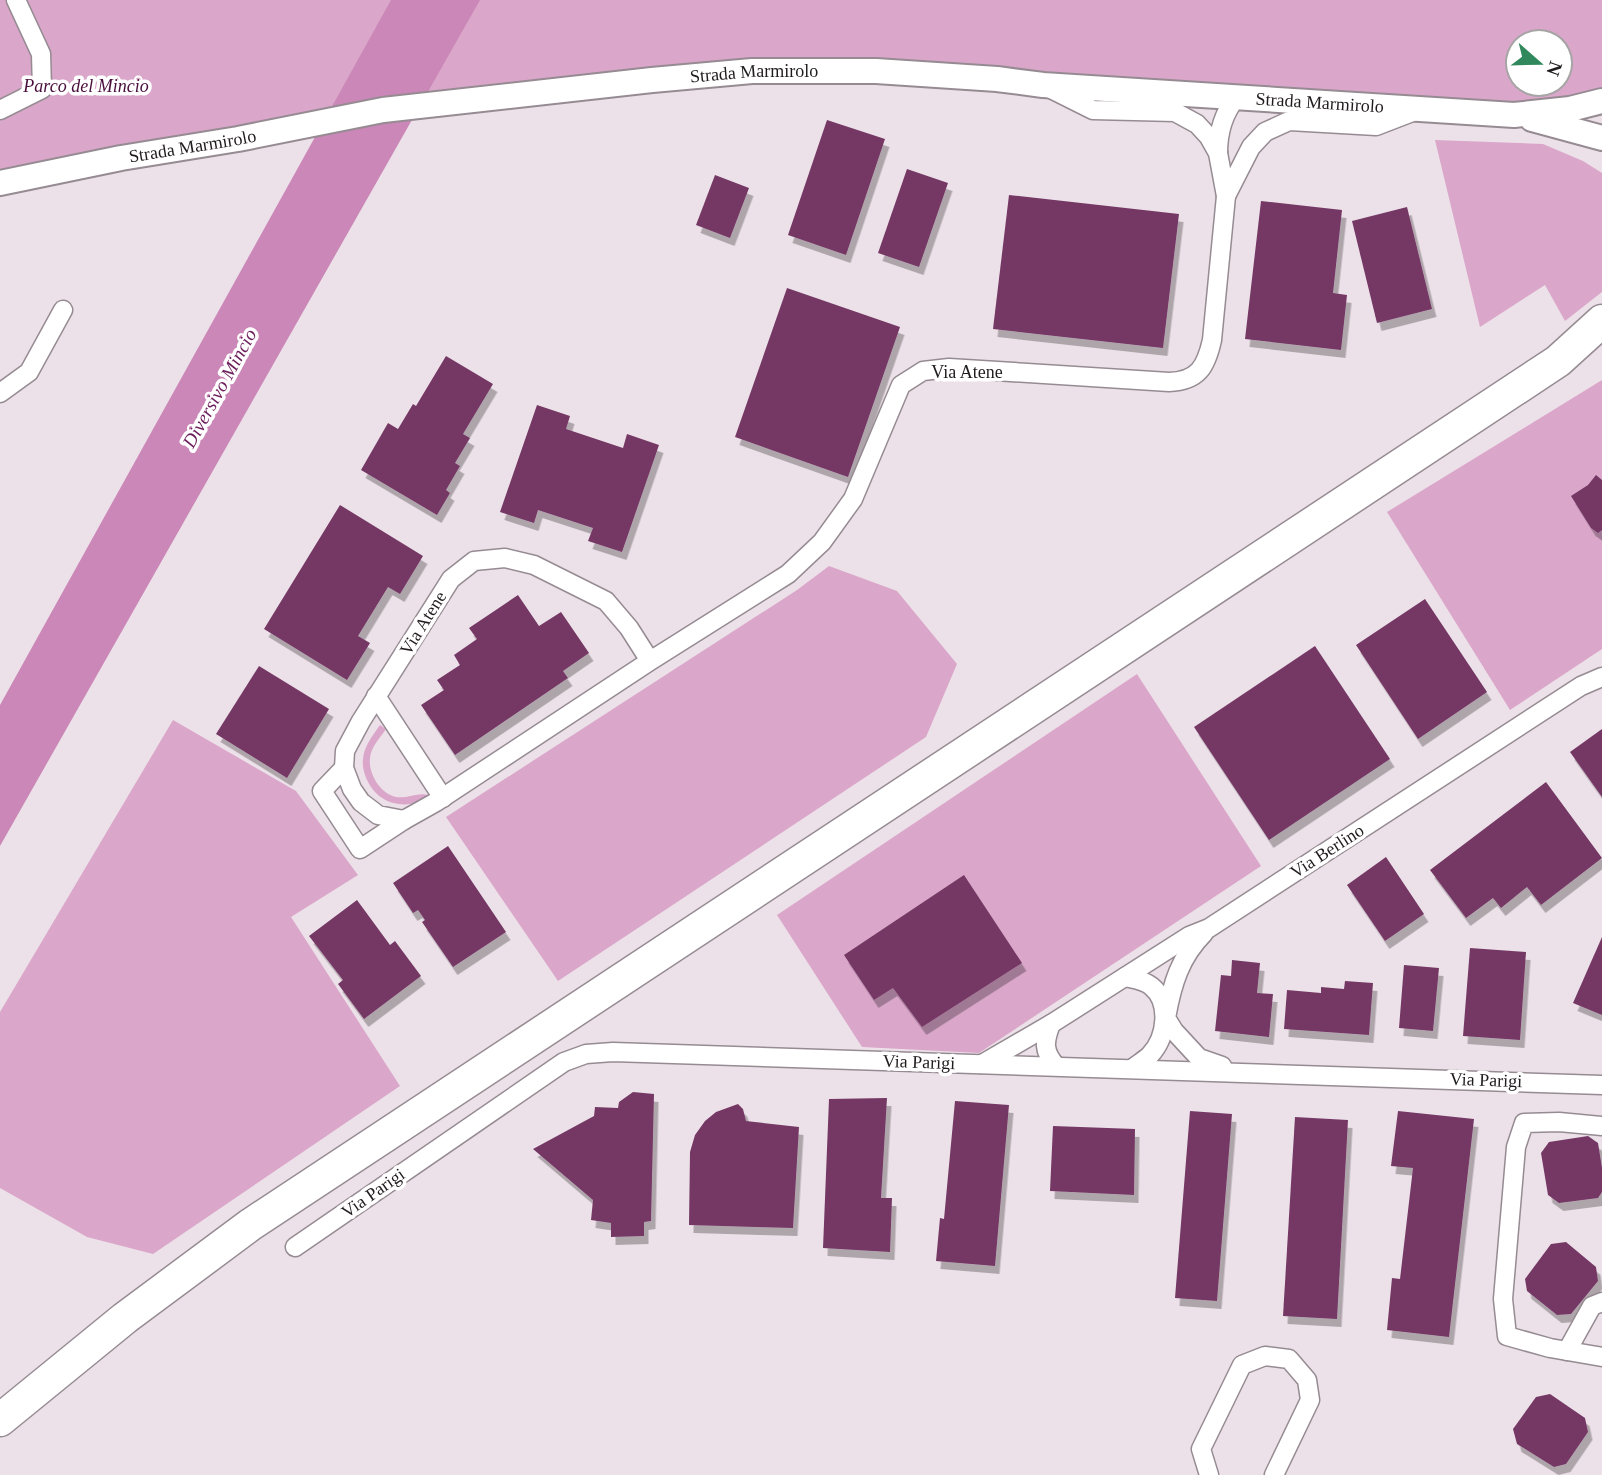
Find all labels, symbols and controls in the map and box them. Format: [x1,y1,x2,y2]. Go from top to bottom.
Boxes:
north arrow [1504,28,1574,98]
text: N [1542,59,1567,79]
street label: Strada Marmirolo [689,61,818,87]
park label: Parco del Mincio [22,76,149,96]
street label: Strada Marmirolo [1255,89,1385,117]
street label: Strada Marmirolo [127,126,258,167]
water label: Diversivo Mincio [178,325,261,452]
street label: Via Atene [931,362,1003,382]
street label: Via Atene [396,587,450,659]
street label: Via Berlino [1287,820,1367,882]
street label: Via Parigi [882,1051,956,1073]
street label: Via Parigi [1449,1069,1523,1091]
street label: Via Parigi [338,1164,408,1222]

